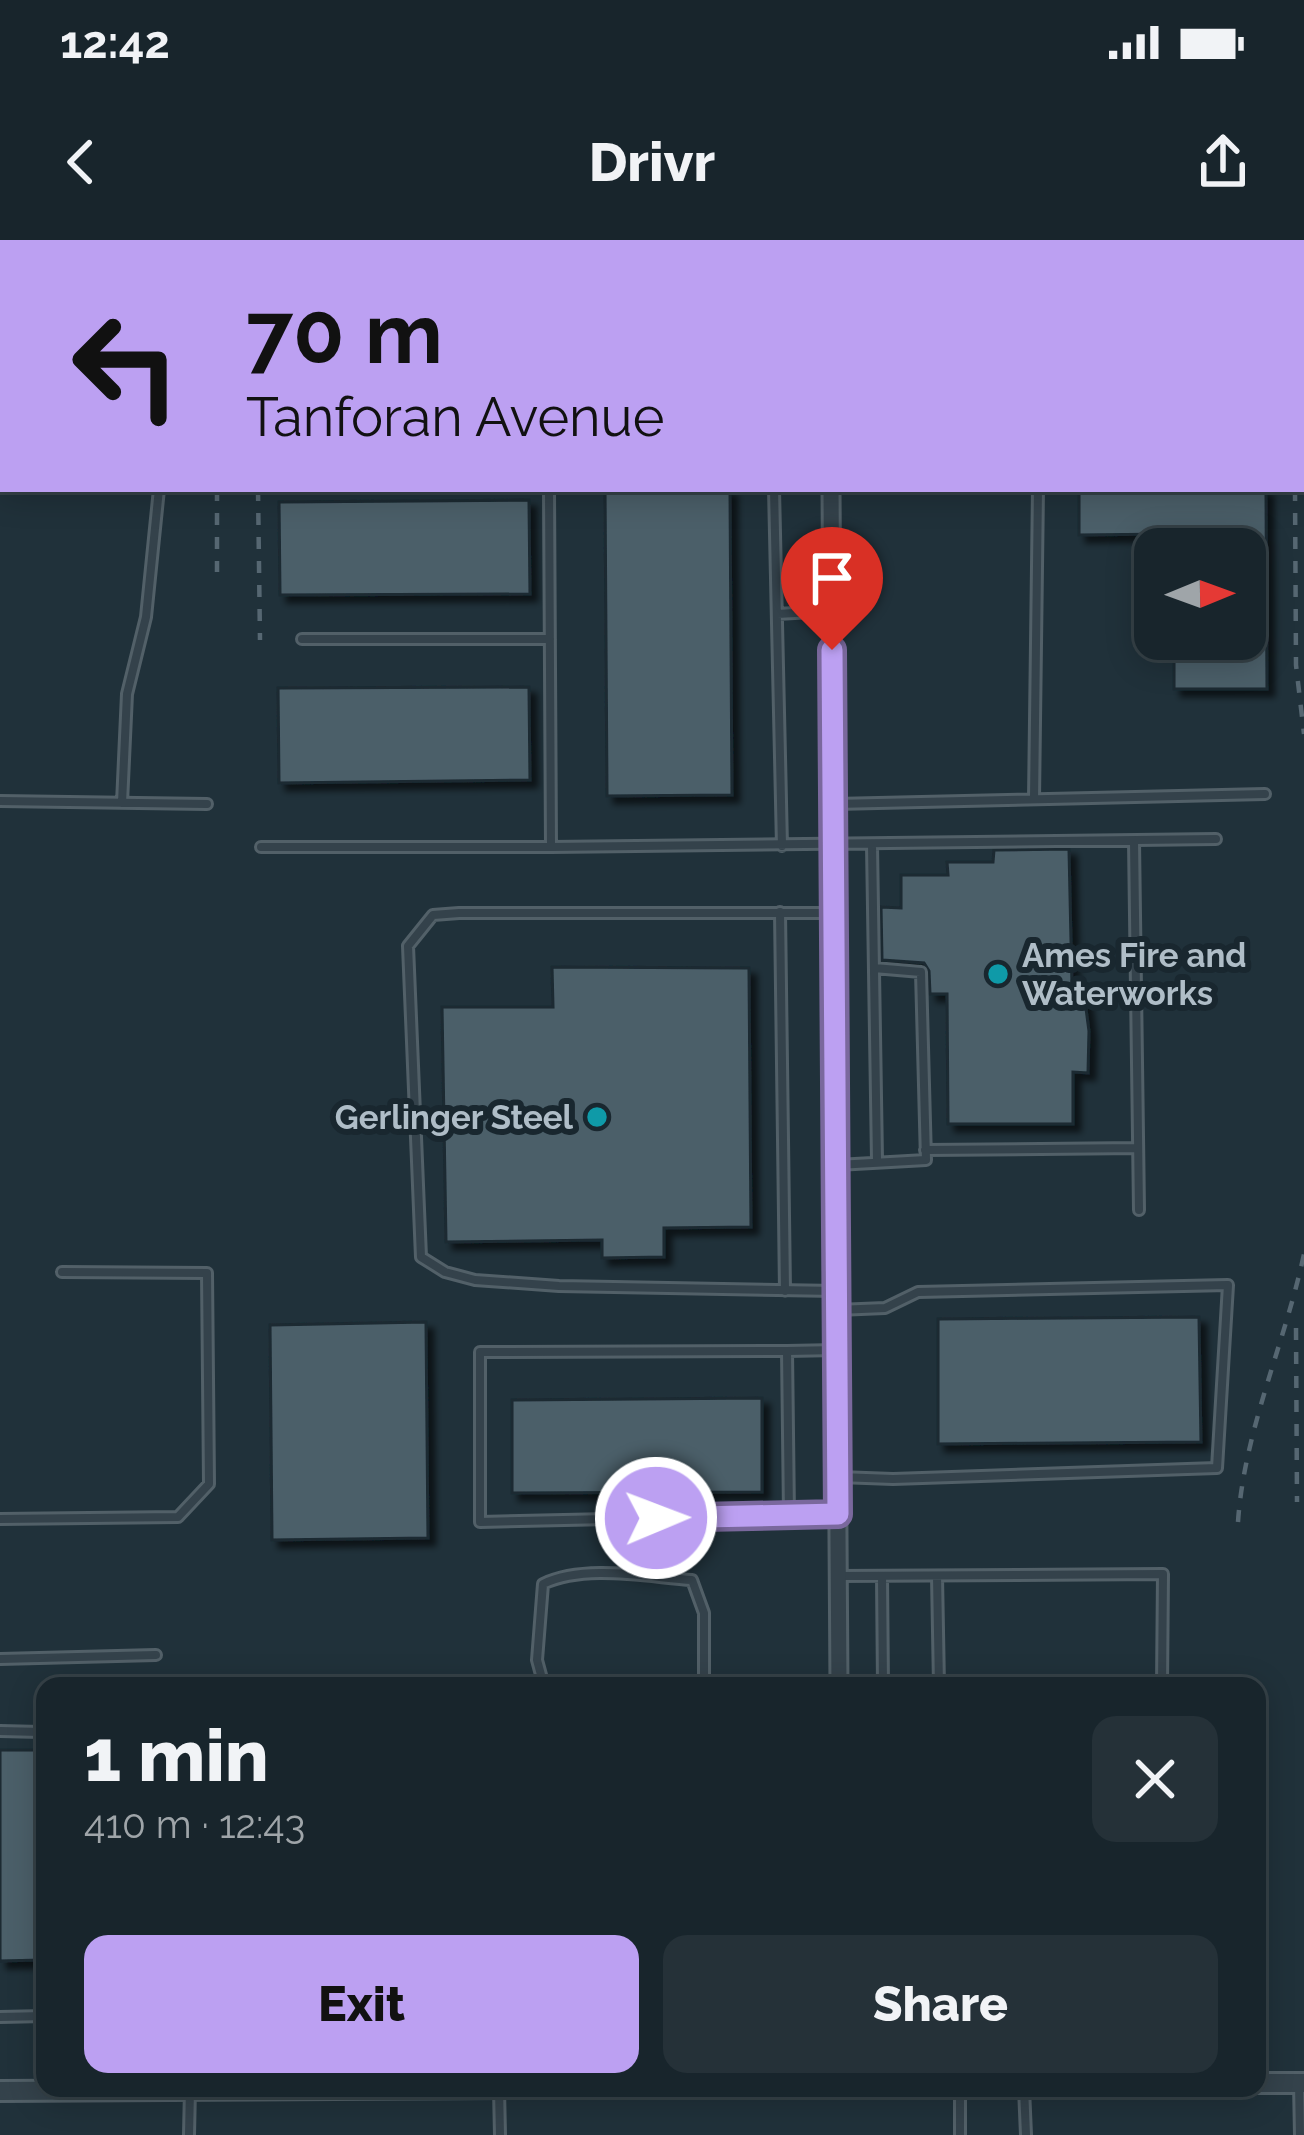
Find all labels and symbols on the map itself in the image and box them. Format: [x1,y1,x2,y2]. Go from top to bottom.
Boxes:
pin [781,527,883,650]
north arrow [1134,528,1266,660]
place label: Ames Fire and Waterworks [1022,936,1247,1013]
marker: Ames Fire and Waterworks [985,961,1011,987]
place label: Gerlinger Steel [335,1098,574,1137]
marker: Gerlinger Steel [584,1104,610,1130]
position arrow [593,1455,719,1581]

